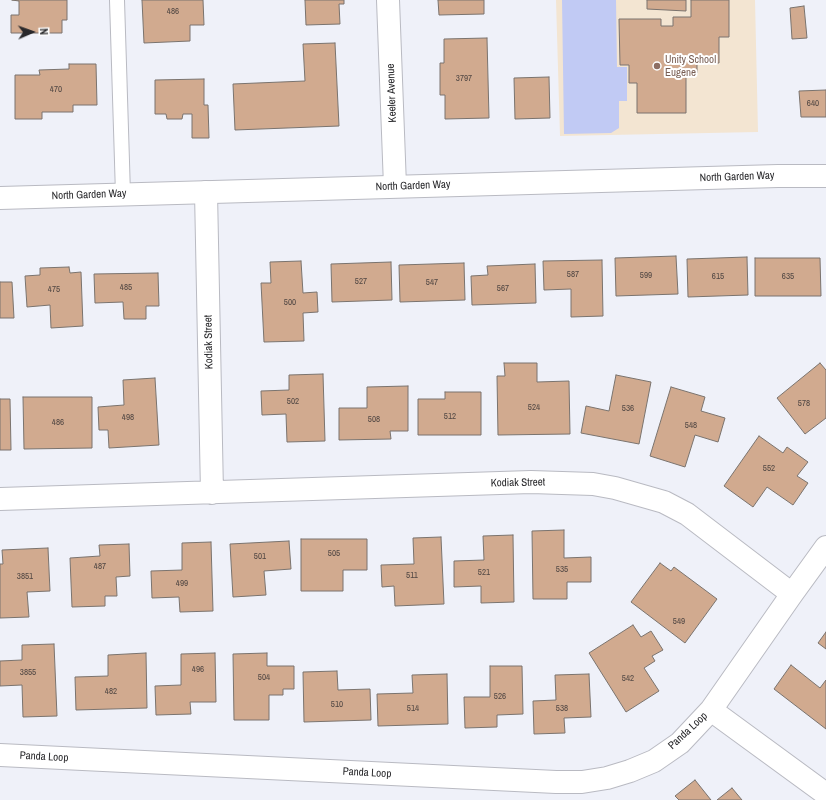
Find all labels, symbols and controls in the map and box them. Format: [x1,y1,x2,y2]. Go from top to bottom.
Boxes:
house number: 486 [167,7,179,17]
north arrow [12,12,52,52]
text: N [37,28,51,35]
place label: Unity School Eugene [665,53,716,79]
marker: Unity School Eugene [652,61,662,71]
street label: Keeler Avenue [384,63,400,123]
house number: 3797 [456,74,472,84]
house number: 470 [50,85,62,95]
house number: 640 [807,99,819,109]
street label: North Garden Way [699,169,775,185]
street label: North Garden Way [375,178,451,194]
street label: North Garden Way [51,187,127,203]
house number: 587 [567,270,579,280]
house number: 599 [640,271,652,281]
house number: 615 [712,272,724,282]
house number: 635 [782,272,794,282]
house number: 527 [355,277,367,287]
house number: 547 [426,278,438,288]
house number: 485 [120,283,132,293]
house number: 567 [497,284,509,294]
house number: 475 [48,285,60,295]
house number: 500 [284,298,296,308]
street label: Kodiak Street [202,315,216,369]
house number: 502 [287,397,299,407]
house number: 578 [798,399,810,409]
house number: 524 [528,403,540,413]
house number: 536 [622,404,634,414]
house number: 512 [444,412,456,422]
house number: 498 [122,413,134,423]
house number: 508 [368,415,380,425]
house number: 486 [52,418,64,428]
house number: 548 [685,421,697,431]
house number: 552 [763,464,775,474]
street label: Kodiak Street [491,476,545,490]
house number: 505 [328,549,340,559]
house number: 501 [254,552,266,562]
house number: 487 [94,562,106,572]
house number: 535 [556,565,568,575]
house number: 521 [478,568,490,578]
house number: 511 [406,571,418,581]
house number: 3851 [17,572,33,582]
house number: 499 [176,579,188,589]
house number: 549 [673,617,685,627]
house number: 496 [192,665,204,675]
house number: 3855 [20,668,36,678]
house number: 504 [258,673,270,683]
house number: 542 [622,674,634,684]
house number: 482 [105,687,117,697]
house number: 526 [494,692,506,702]
house number: 510 [331,700,343,710]
house number: 514 [407,704,419,714]
house number: 538 [556,704,568,714]
street label: Panda Loop [666,710,710,752]
street label: Panda Loop [19,749,69,765]
street label: Panda Loop [342,765,392,781]

